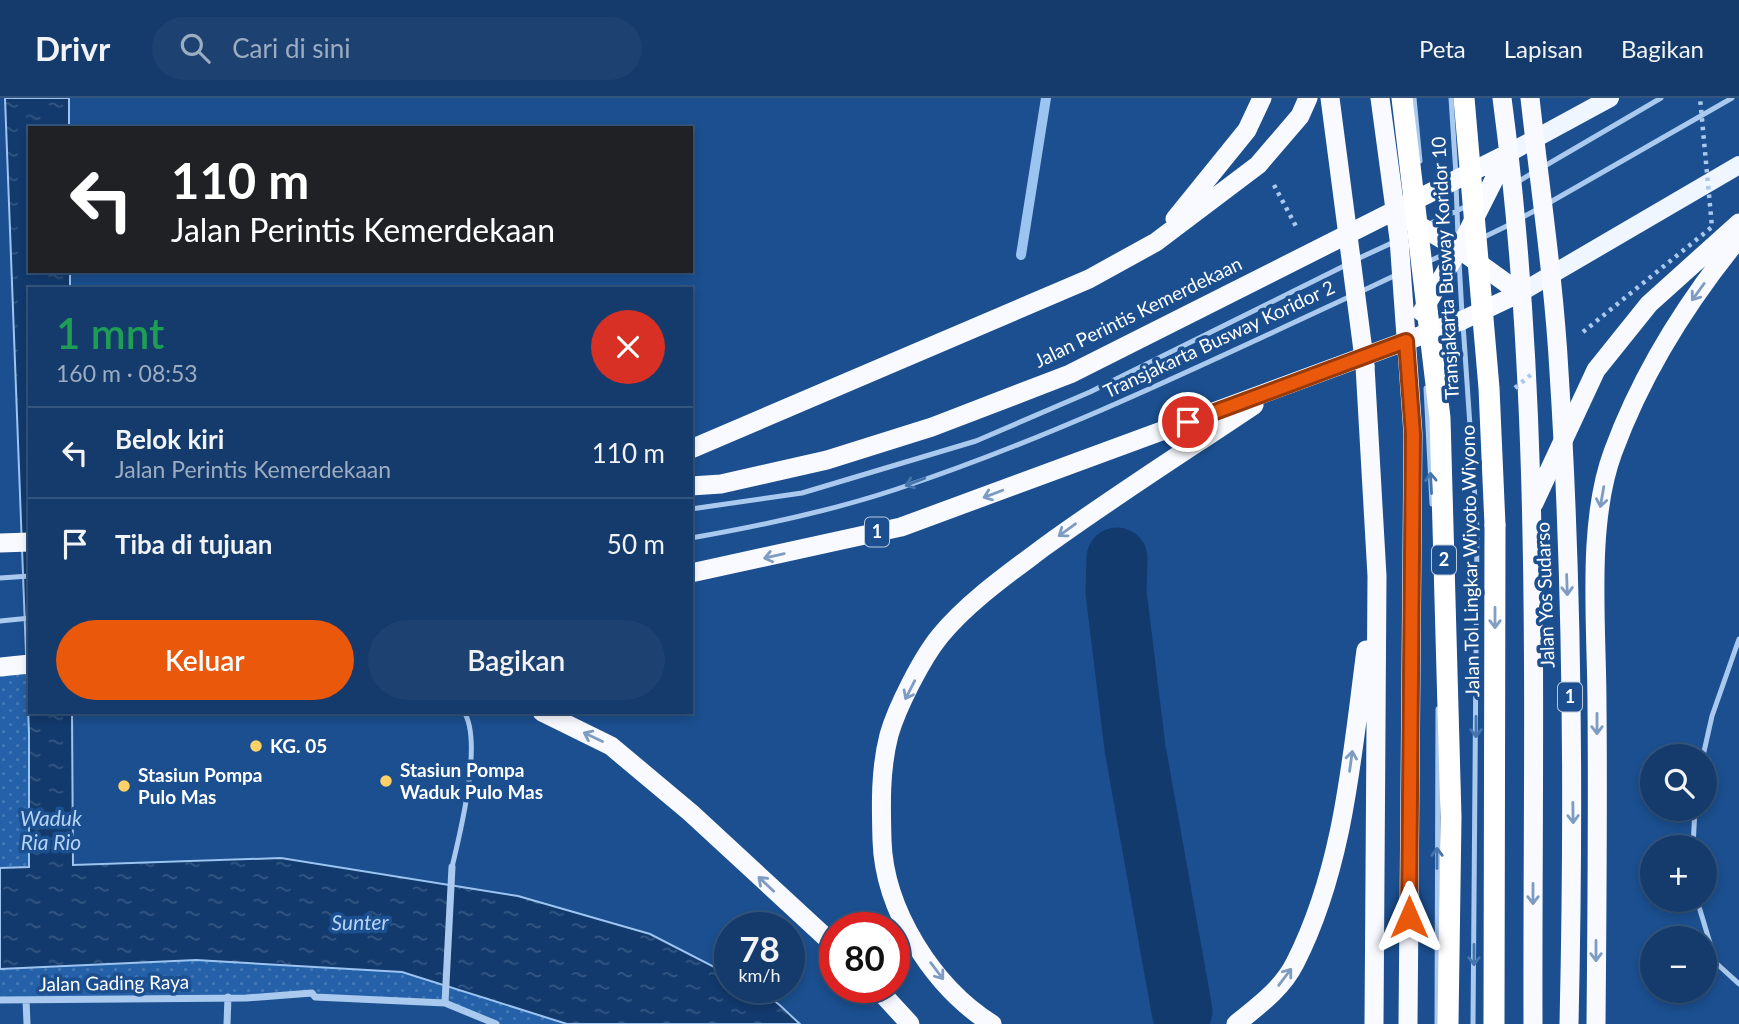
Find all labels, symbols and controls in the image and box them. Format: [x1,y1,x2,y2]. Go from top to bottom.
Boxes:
search box [152,17,642,80]
text: Drivr [35,28,110,68]
icon: search [176,29,214,67]
text: Cari di sini [232,32,351,64]
text: Peta [1419,34,1466,63]
text: Lapisan [1504,34,1583,63]
text: Bagikan [1621,34,1704,63]
street label: Transjakarta Busway Koridor 10 [1426,136,1463,400]
text: 110 m [171,151,309,209]
icon: left [56,154,147,245]
text: Jalan Perintis Kemerdekaan [171,210,555,249]
street label: Jalan Perintis Kemerdekaan [1030,251,1245,372]
street label: Transjakarta Busway Koridor 2 [1100,275,1338,402]
one-way arrow [1691,282,1705,301]
text: 1 mnt [56,308,164,358]
button: close [591,310,665,384]
text: 160 m · 08:53 [56,359,198,387]
pin [1158,392,1218,452]
icon: arrive [1169,403,1207,441]
text: Belok kiri [115,423,224,455]
street label: Jalan Tol Lingkar Wiyoto Wiyono [1456,425,1483,697]
icon: left [56,434,94,472]
text: 110 m [592,437,665,469]
text: Jalan Perintis Kemerdekaan [115,455,391,483]
one-way arrow [1424,473,1437,495]
one-way arrow [905,477,926,490]
one-way arrow [1595,485,1608,508]
one-way arrow [982,489,1004,502]
road number: 1 [865,518,889,546]
street label: Jalan Yos Sudarso [1530,522,1559,668]
one-way arrow [1059,523,1077,538]
icon: arrive [56,525,94,563]
text: Tiba di tujuan [115,528,273,560]
text: 50 m [607,528,665,560]
road number: 2 [1432,546,1456,574]
one-way arrow [763,550,786,563]
one-way arrow [1561,574,1574,597]
one-way arrow [1488,606,1502,629]
button: Keluar [56,620,354,700]
button: Bagikan [368,620,665,700]
one-way arrow [902,679,916,700]
road number: 1 [1558,682,1582,712]
one-way arrow [1590,712,1604,735]
one-way arrow [1469,716,1483,739]
one-way arrow [583,730,604,743]
place label: KG. 05 [270,734,327,757]
marker: KG. 05 [248,738,264,754]
map controls [1640,744,1717,1003]
button: search [1640,744,1717,821]
one-way arrow [1344,751,1357,773]
place label: Stasiun Pompa Waduk Pulo Mas [400,758,543,803]
place label: Stasiun Pompa Pulo Mas [138,763,263,808]
marker: Stasiun Pompa Waduk Pulo Mas [378,773,394,789]
marker: Stasiun Pompa Pulo Mas [116,778,132,794]
one-way arrow [1566,801,1580,824]
water label: Waduk Ria Rio [20,805,83,854]
button: + [1640,835,1717,912]
one-way arrow [1430,847,1444,870]
one-way arrow [758,875,775,892]
position arrow [1372,880,1446,954]
one-way arrow [1526,882,1540,905]
water label: Sunter [331,908,390,934]
speed limit sign: 80 [819,912,910,1003]
button: − [1640,926,1717,1003]
text: 78 [739,927,780,969]
one-way arrow [1589,939,1603,962]
one-way arrow [1467,943,1481,966]
one-way arrow [929,962,944,980]
text: km/h [738,964,781,986]
one-way arrow [1277,968,1292,987]
street label: Jalan Gading Raya [39,970,189,995]

